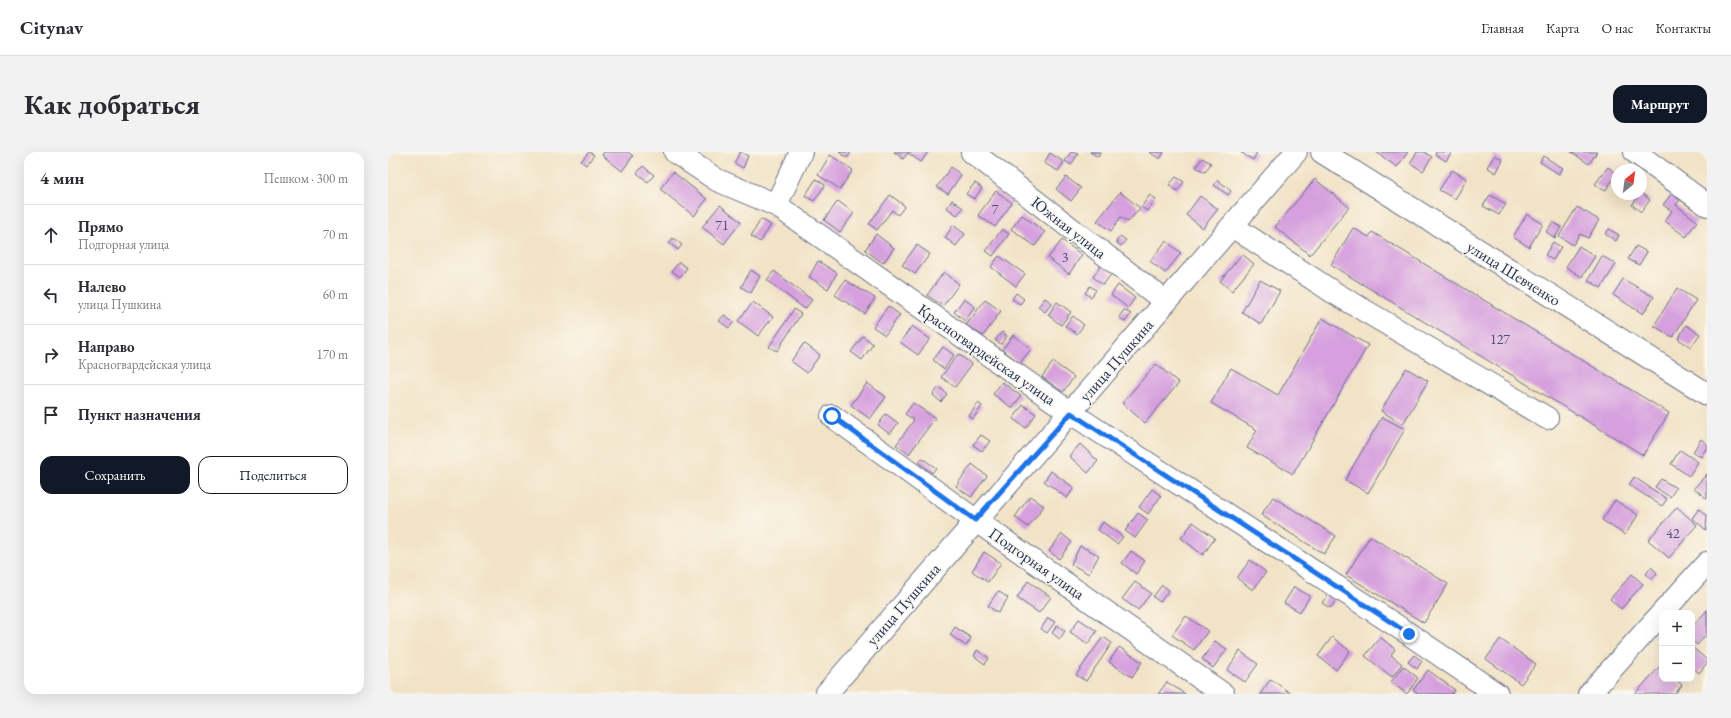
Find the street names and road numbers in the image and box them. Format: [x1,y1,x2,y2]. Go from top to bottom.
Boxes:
street label: Южная улица [1027,191,1111,264]
street label: улица Шевченко [1463,236,1565,311]
street label: Красногвардейская улица [914,299,1060,410]
street label: улица Пушкина [1075,314,1158,406]
street label: Подгорная улица [985,523,1089,605]
street label: улица Пушкина [862,558,945,650]

